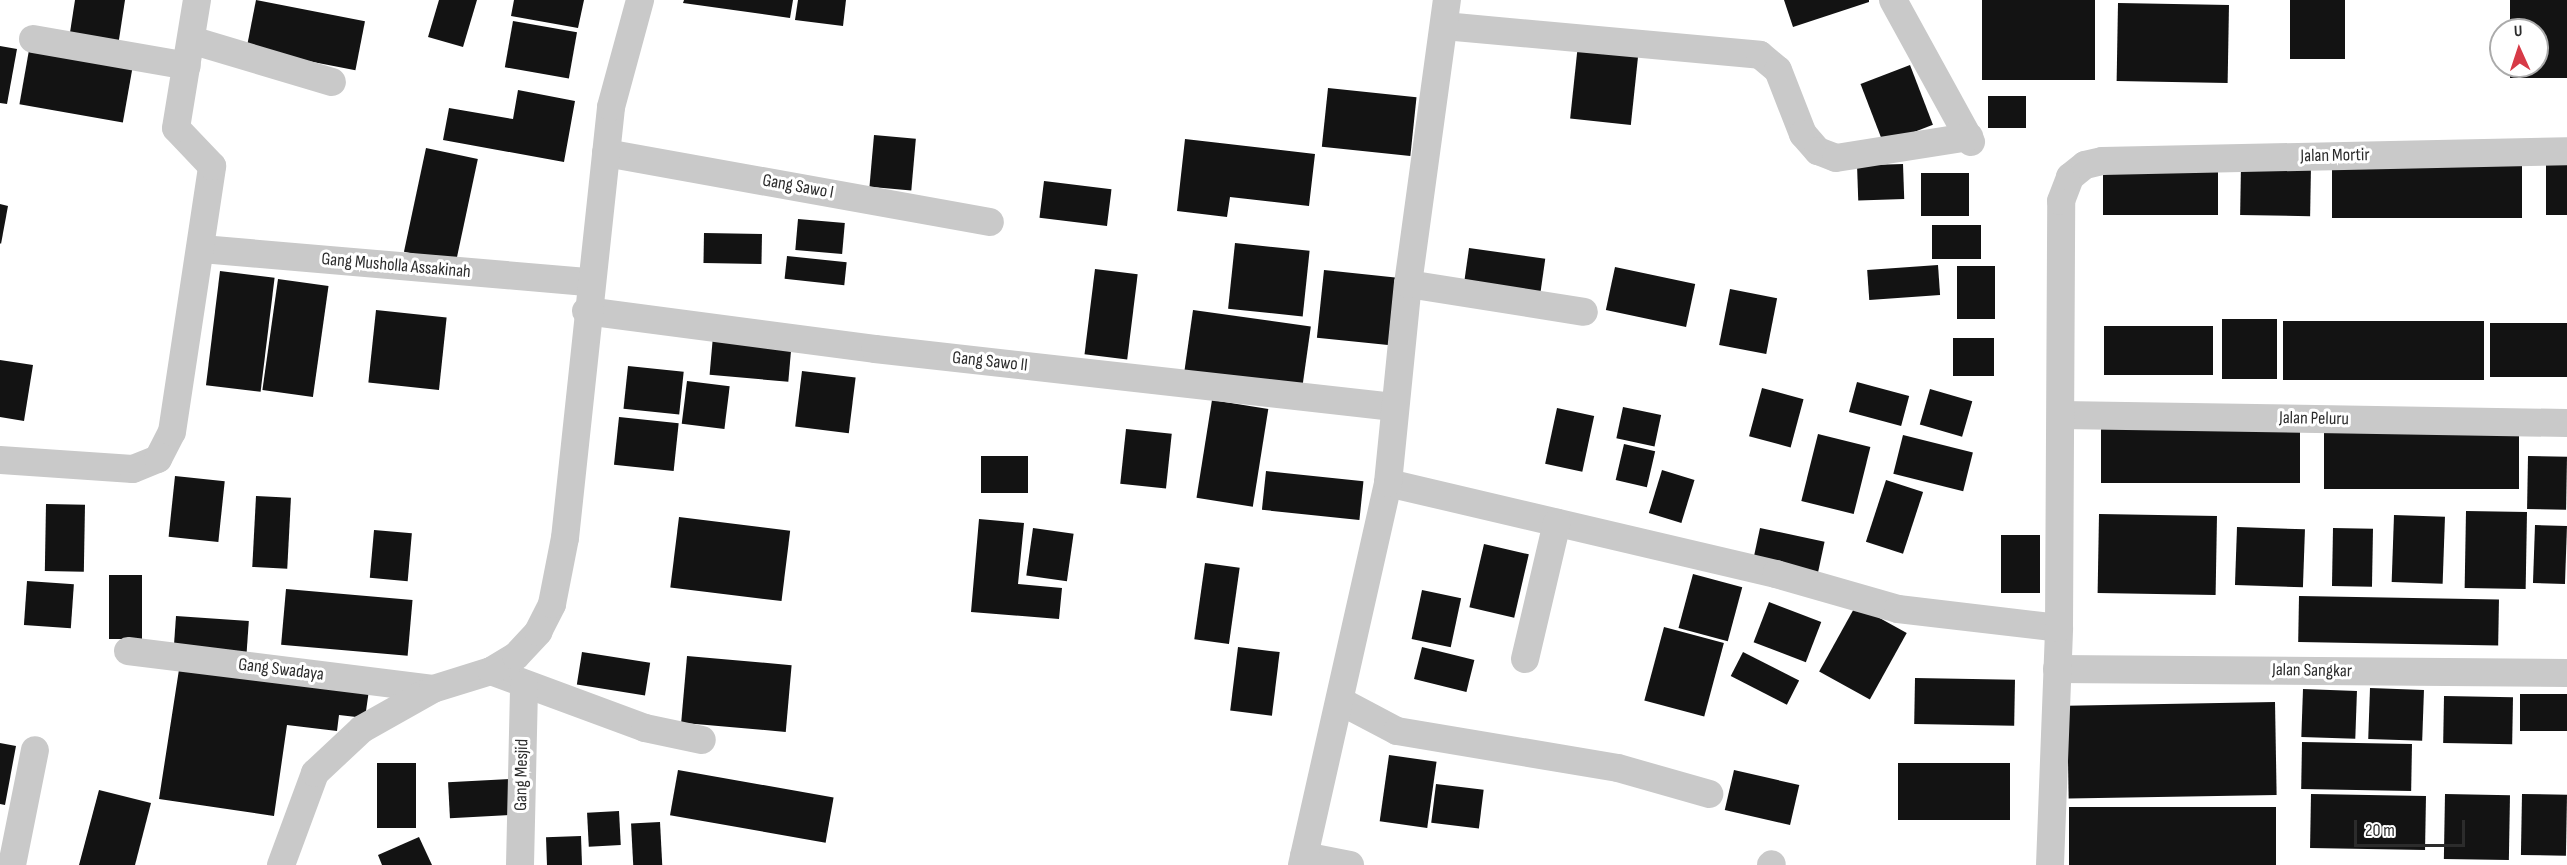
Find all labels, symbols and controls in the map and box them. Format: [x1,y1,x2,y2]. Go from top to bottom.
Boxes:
north arrow [2489,18,2549,78]
text: U [2513,22,2523,41]
street label: Jalan Mortir [2300,145,2370,167]
street label: Gang Sawo I [761,170,835,204]
street label: Gang Musholla Assakinah [320,249,472,283]
street label: Gang Sawo II [951,347,1029,377]
street label: Jalan Peluru [2279,408,2349,430]
street label: Gang Swadaya [237,654,325,686]
street label: Jalan Sangkar [2272,660,2352,682]
street label: Gang Mesjid [511,739,533,811]
scale bar [2357,808,2468,846]
text: 20 m [2365,820,2395,841]

